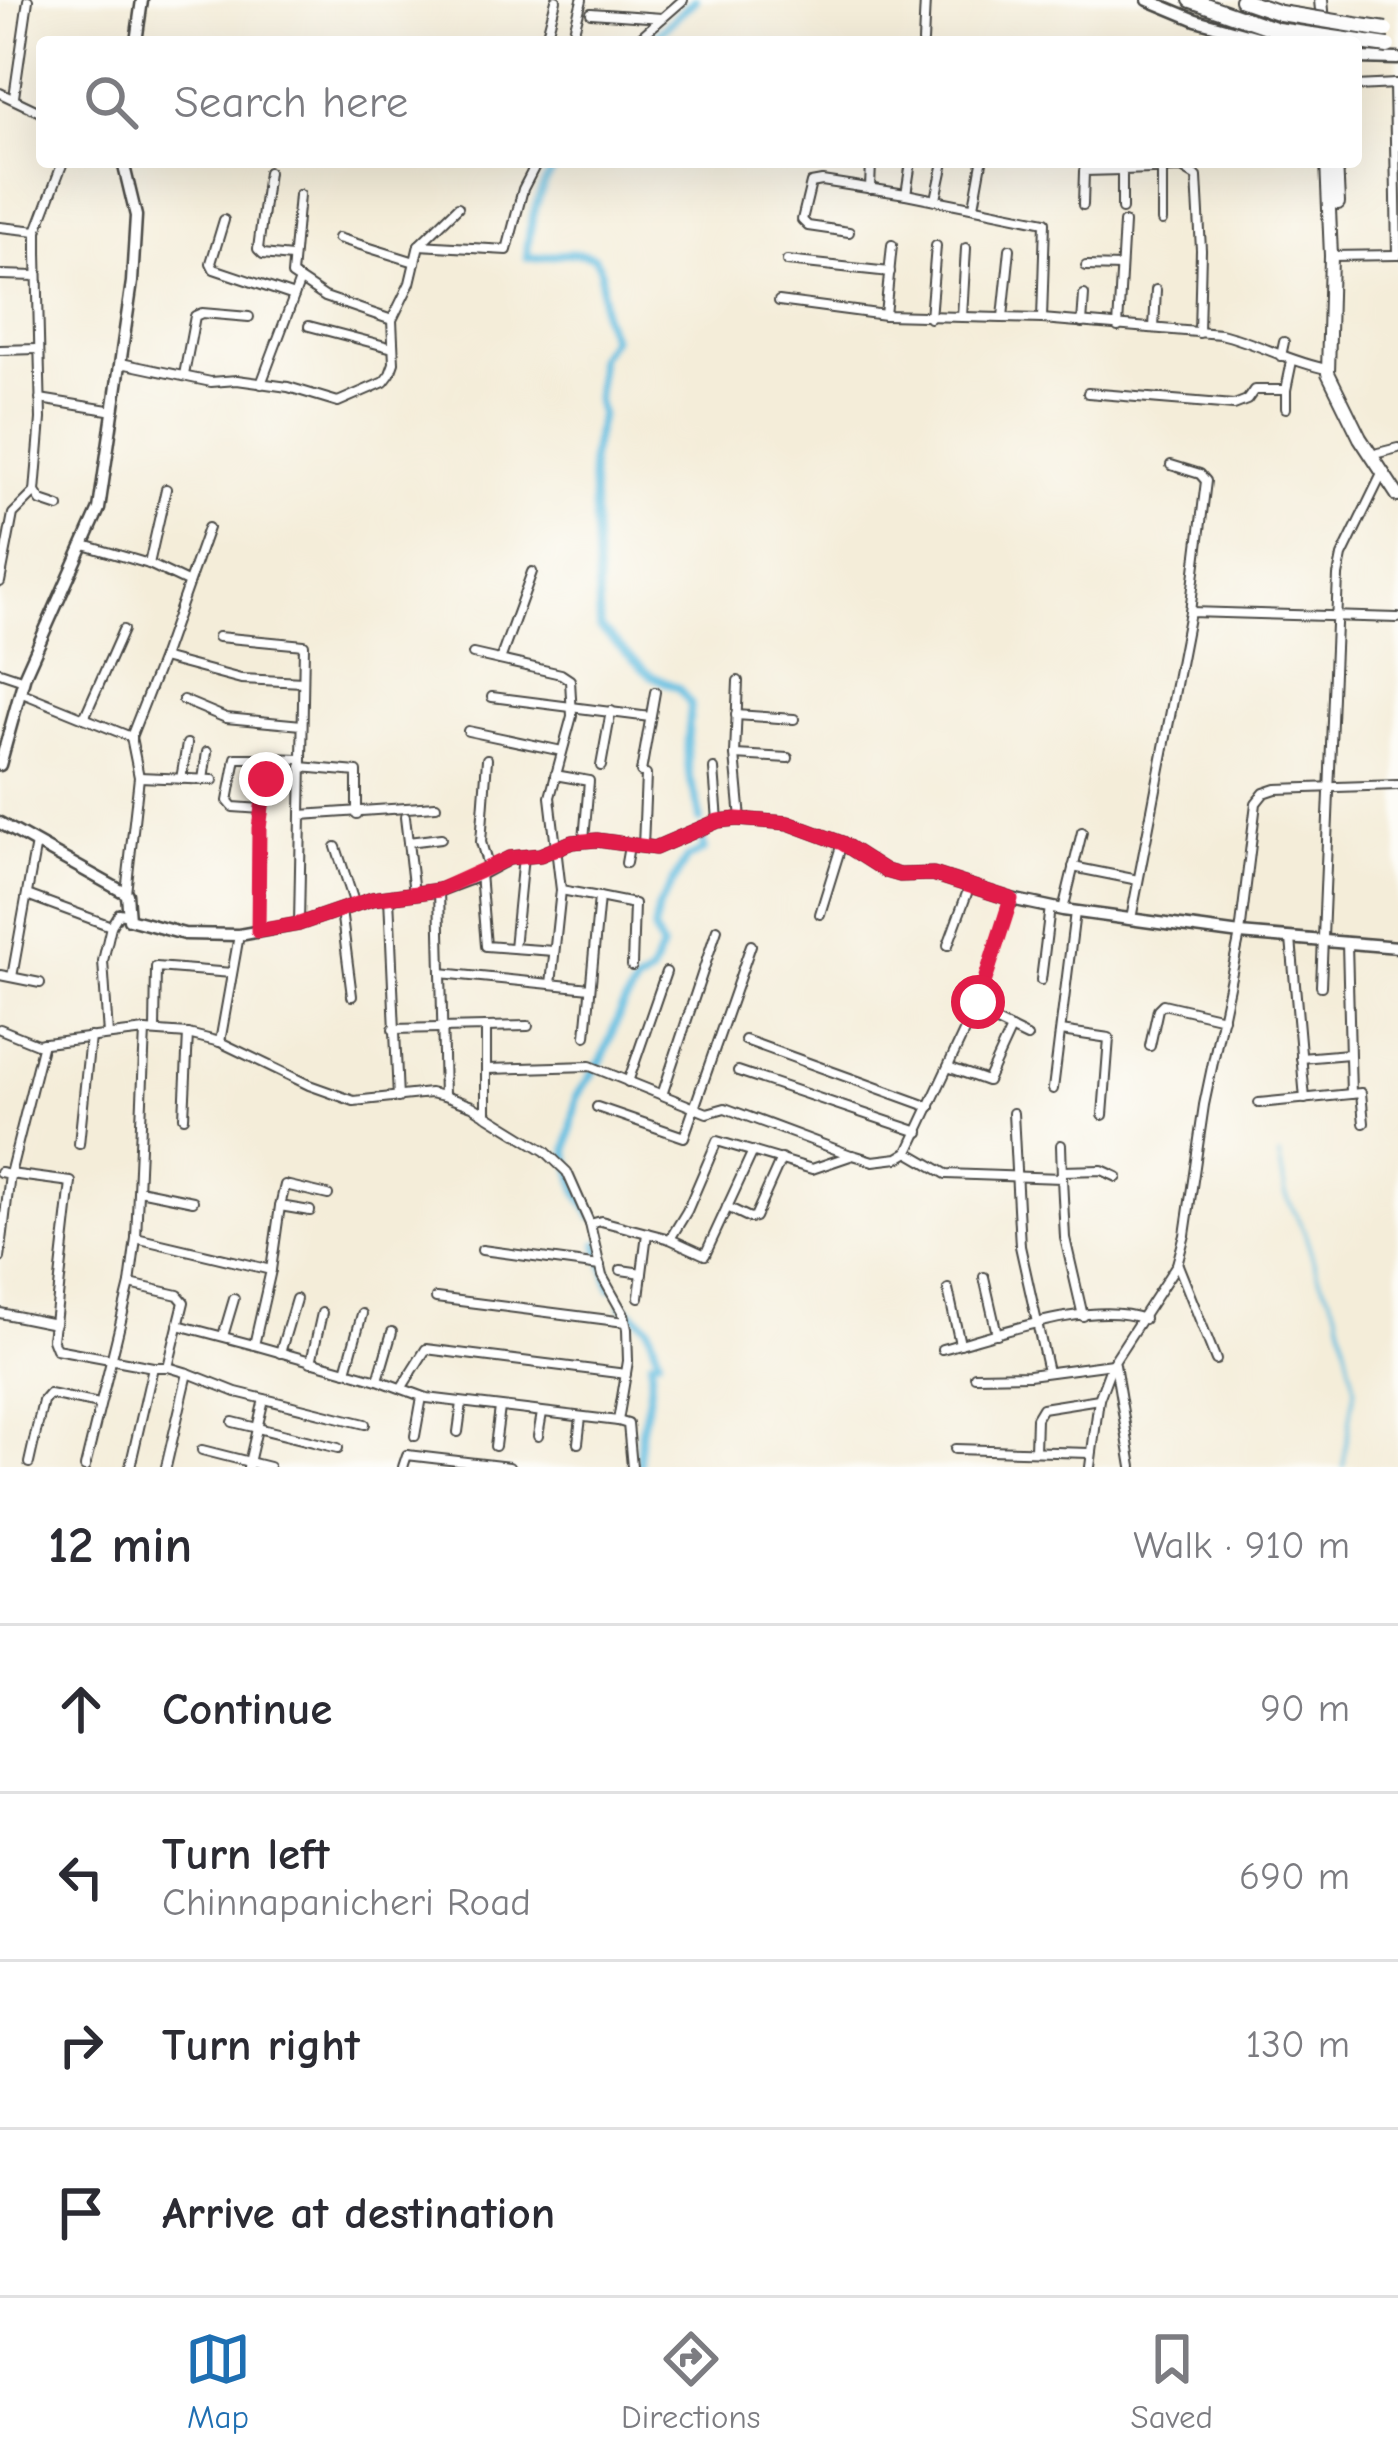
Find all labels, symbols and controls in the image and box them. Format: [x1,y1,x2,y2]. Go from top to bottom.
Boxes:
search box [36,36,1362,168]
icon: search [78,69,144,135]
text: Search here [174,76,408,128]
route end [239,752,293,806]
route start [951,975,1005,1029]
text: 12 min [48,1516,192,1575]
text: Walk · 910 m [1133,1523,1350,1568]
icon: ahead [48,1676,114,1742]
text: Continue [162,1683,332,1735]
text: 90 m [1260,1686,1350,1731]
text: Turn left [162,1828,329,1880]
icon: left [48,1844,114,1910]
text: 690 m [1239,1854,1350,1899]
text: Chinnapanicheri Road [162,1880,531,1925]
icon: right [48,2012,114,2078]
text: Turn right [162,2019,360,2071]
text: 130 m [1246,2022,1350,2067]
icon: arrive [48,2180,114,2246]
text: Arrive at destination [162,2187,555,2239]
tab: Map [185,2326,251,2436]
tab: Directions [621,2326,761,2436]
tab: Saved [1131,2326,1213,2436]

